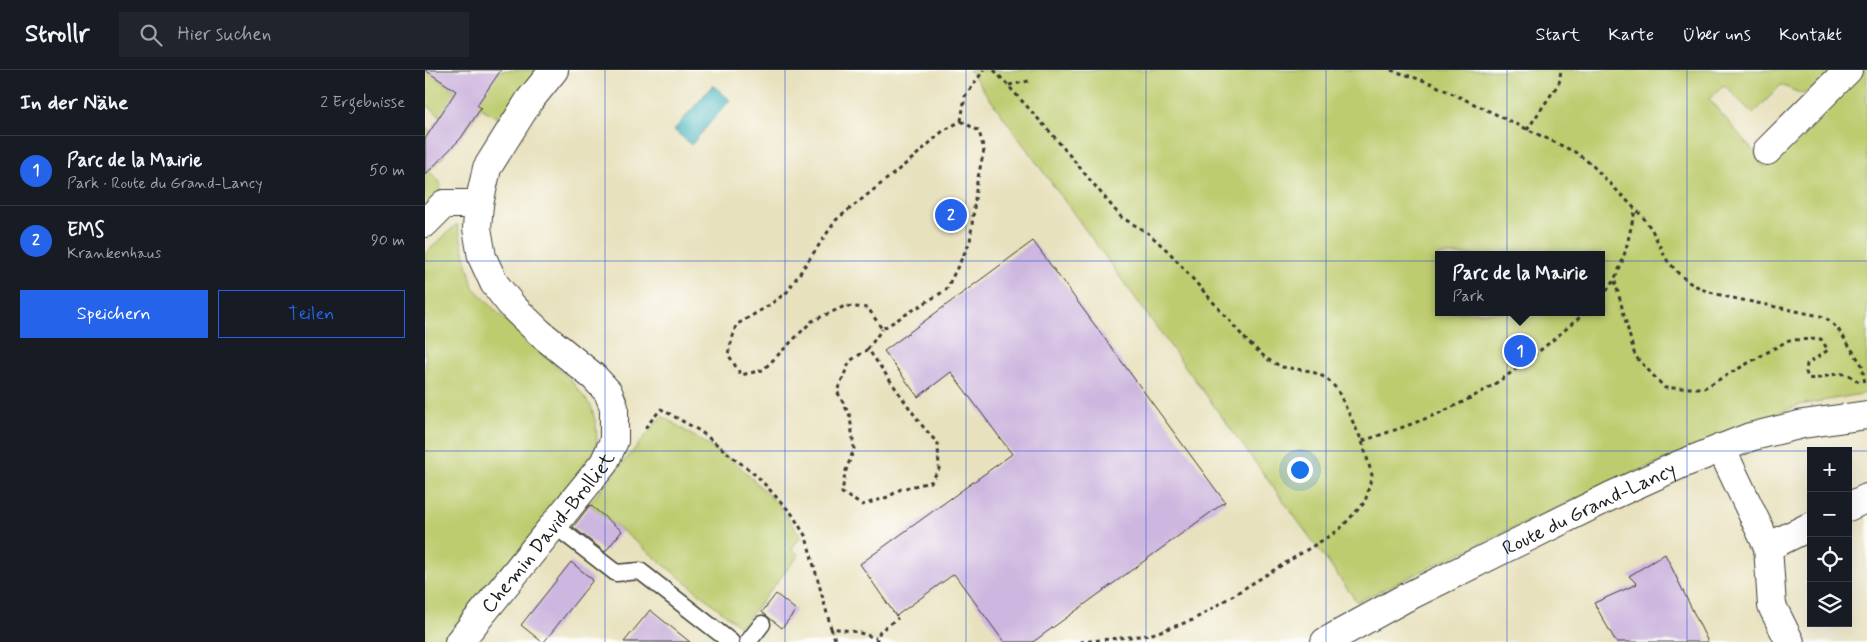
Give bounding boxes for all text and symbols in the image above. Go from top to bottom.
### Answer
search box [119,12,469,57]
text: Strollr [25,19,89,50]
icon: search [137,21,165,49]
text: Hier suchen [177,22,271,47]
text: Start [1536,23,1580,47]
text: Karte [1608,23,1654,47]
text: Über uns [1682,23,1751,47]
text: Kontakt [1779,23,1842,47]
text: In der Nähe [20,89,128,117]
text: 2 Ergebnisse [320,92,405,113]
text: Parc de la Mairie [67,148,202,173]
text: 1 [32,160,40,181]
text: 50 m [369,160,405,181]
text: Park · Route du Grand-Lancy [67,173,263,194]
pin: 2 [935,196,967,234]
text: EMS [67,218,104,243]
text: 2 [32,230,40,251]
text: 90 m [371,230,405,251]
text: Krankenhaus [67,243,161,264]
popup [1435,251,1605,316]
text: Parc de la Mairie [1452,261,1588,286]
text: Park [1452,286,1484,307]
button: Speichern [20,290,208,338]
button: Teilen [218,290,405,338]
pin: 1 [1504,332,1536,370]
map controls [1807,447,1852,627]
button: + [1807,447,1852,492]
street label: Chemin David-Brolliet [476,449,622,619]
street label: Route du Grand-Lancy [1498,456,1681,563]
your location [1287,457,1313,483]
button: − [1807,492,1852,537]
button: locate [1807,537,1852,582]
button: layers [1807,582,1852,627]

